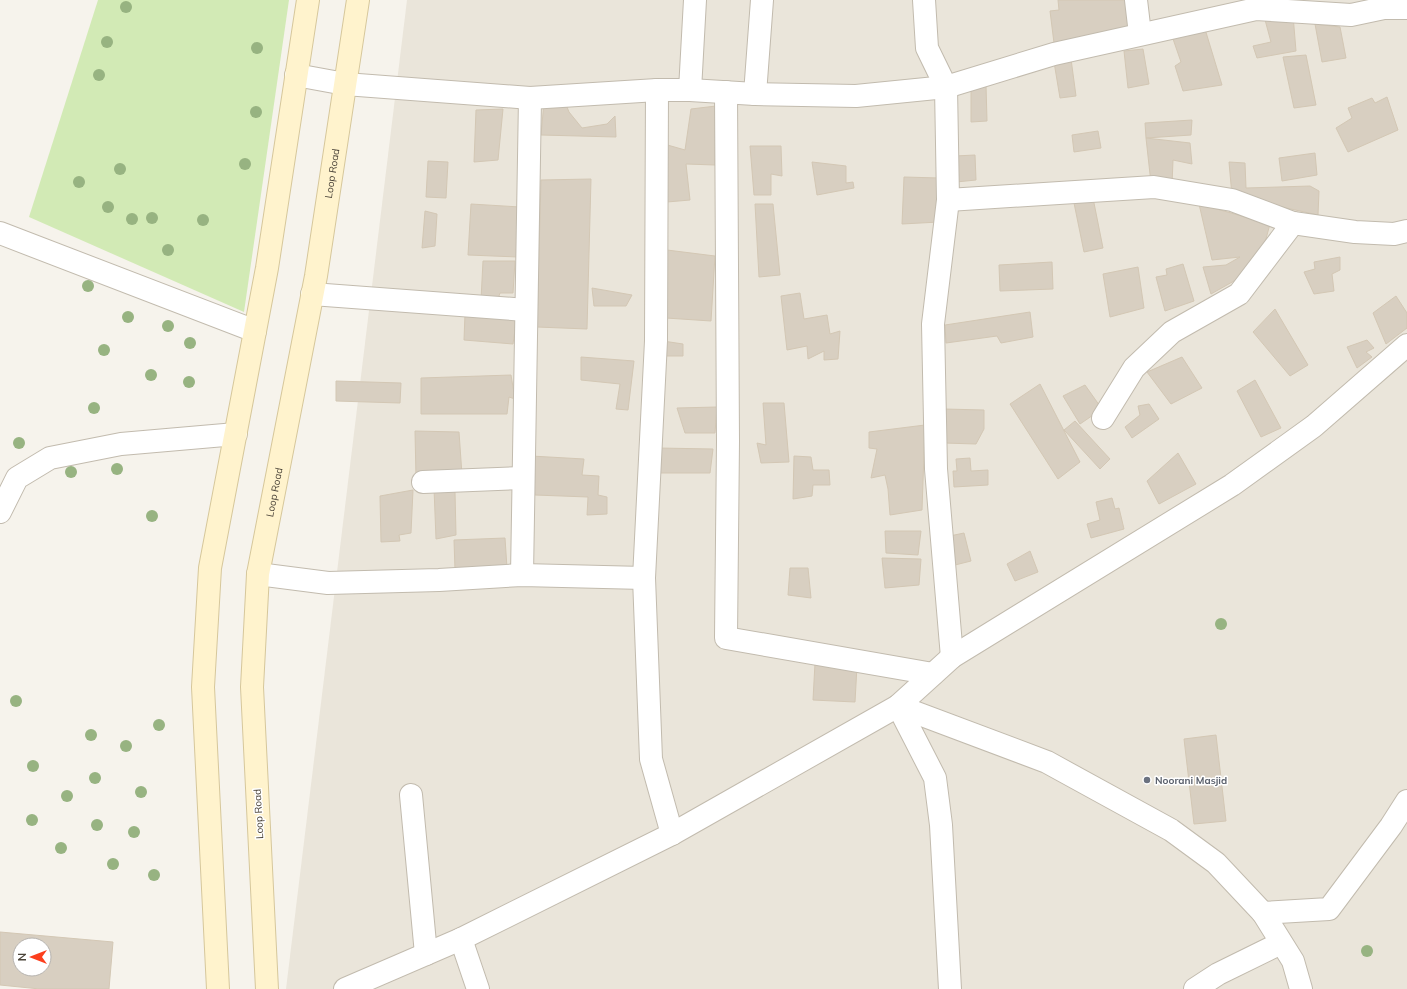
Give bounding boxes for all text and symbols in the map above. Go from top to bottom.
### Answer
street label: Loop Road [322,148,342,199]
street label: Loop Road [263,466,286,518]
place label: Noorani Masjid [1155,774,1227,787]
marker: Noorani Masjid [1142,775,1152,785]
street label: Loop Road [251,789,266,839]
north arrow [12,937,52,977]
text: N [15,953,29,961]

